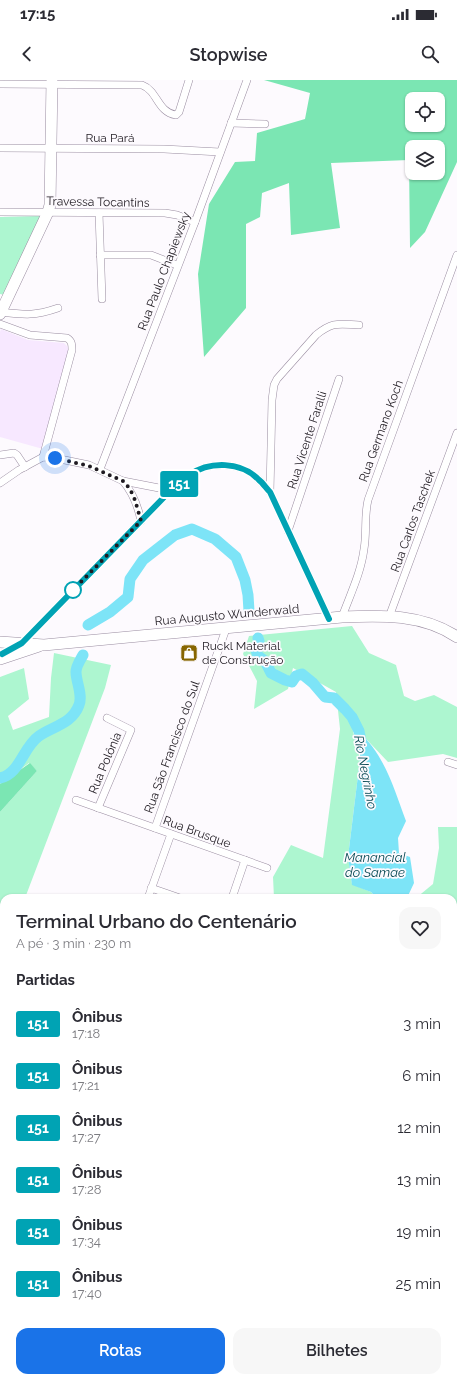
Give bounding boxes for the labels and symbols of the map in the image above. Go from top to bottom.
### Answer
street label: Rua Pará [85,131,135,145]
street label: Travessa Tocantins [46,194,150,210]
street label: Rua Paulo Chapiewsky [135,209,193,332]
street label: Rua Germano Koch [356,378,406,484]
street label: Rua Vicente Faralli [285,389,329,491]
your location [45,448,65,468]
street label: Rua Carlos Taschek [388,467,438,574]
line badge: 151 [156,471,202,497]
unlabelled marker [64,581,82,599]
street label: Rua Augusto Wunderwald [154,602,300,628]
place label: Ruckl Material de Construção [202,639,283,667]
shop icon: Ruckl Material de Construção [179,643,199,663]
street label: Rua São Francisco do Sul [141,678,203,815]
street label: Rua Polônia [86,730,124,796]
water label: Rio Negrinho [351,734,380,810]
street label: Rua Brusque [161,813,233,851]
water label: Manancial do Samae [344,850,406,880]

